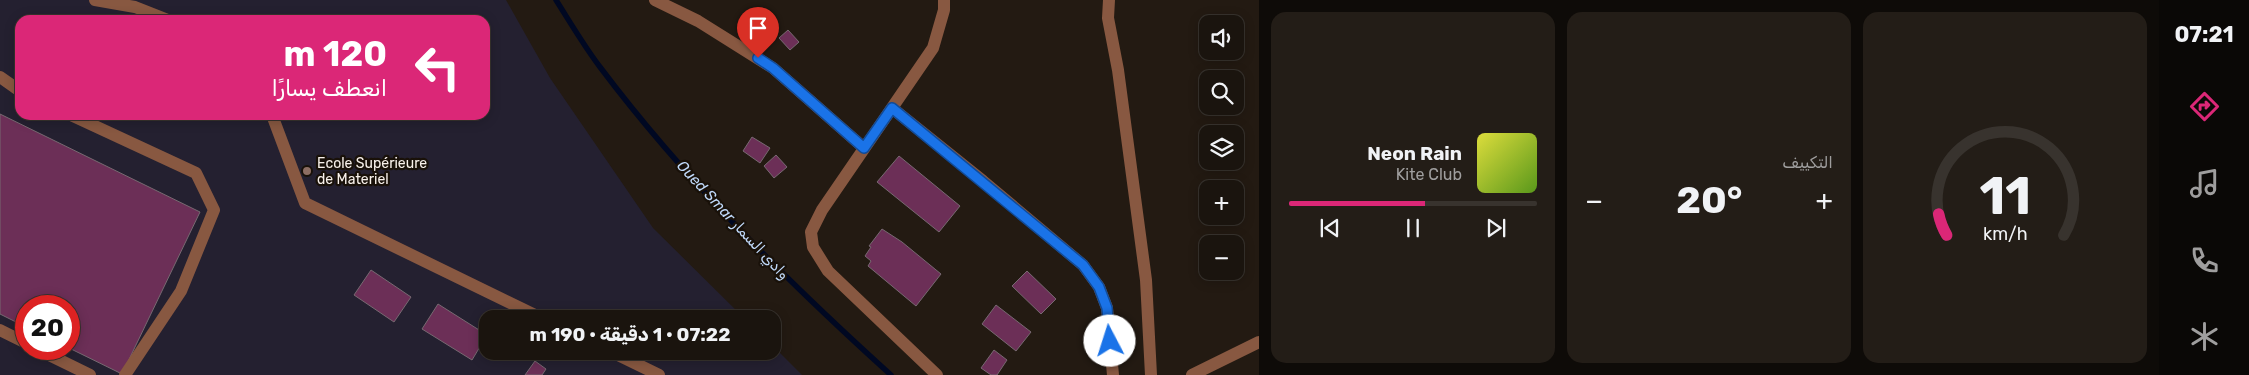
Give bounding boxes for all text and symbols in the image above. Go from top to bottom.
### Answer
pin [737,7,779,58]
icon: arrive [744,14,772,42]
map controls [1199,15,1244,280]
button: sound [1199,15,1244,60]
text: 07:21 [2174,21,2234,48]
text: 120 m [284,33,387,75]
icon: left [405,35,470,100]
button: search [1199,70,1244,115]
text: انعطف يسارًا [271,75,387,102]
icon: directions [2187,89,2222,124]
button: layers [1199,125,1244,170]
text: Neon Rain [1367,142,1462,165]
text: التكييف [1782,153,1833,172]
place label: Ecole Supérieure de Materiel [317,155,427,188]
water label: Oued Smar وادي السمار [672,157,793,284]
marker: Ecole Supérieure de Materiel [301,165,313,177]
text: Kite Club [1396,165,1462,184]
text: 11 [1979,165,2031,227]
icon: music [2187,166,2222,201]
text: 20° [1676,177,1742,223]
button: + [1199,180,1244,225]
text: − [1585,184,1603,217]
text: + [1816,184,1833,217]
icon: previous [1316,214,1344,242]
icon: pause [1399,214,1427,242]
icon: next [1482,214,1510,242]
text: km/h [1983,223,2027,244]
button: − [1199,235,1244,280]
icon: phone [2187,243,2222,278]
speed limit sign: 20 [15,295,80,360]
position arrow [1083,314,1135,366]
icon: climate [2187,319,2222,354]
text: 07:22 · 1 دقيقة · 190 m [529,323,731,346]

